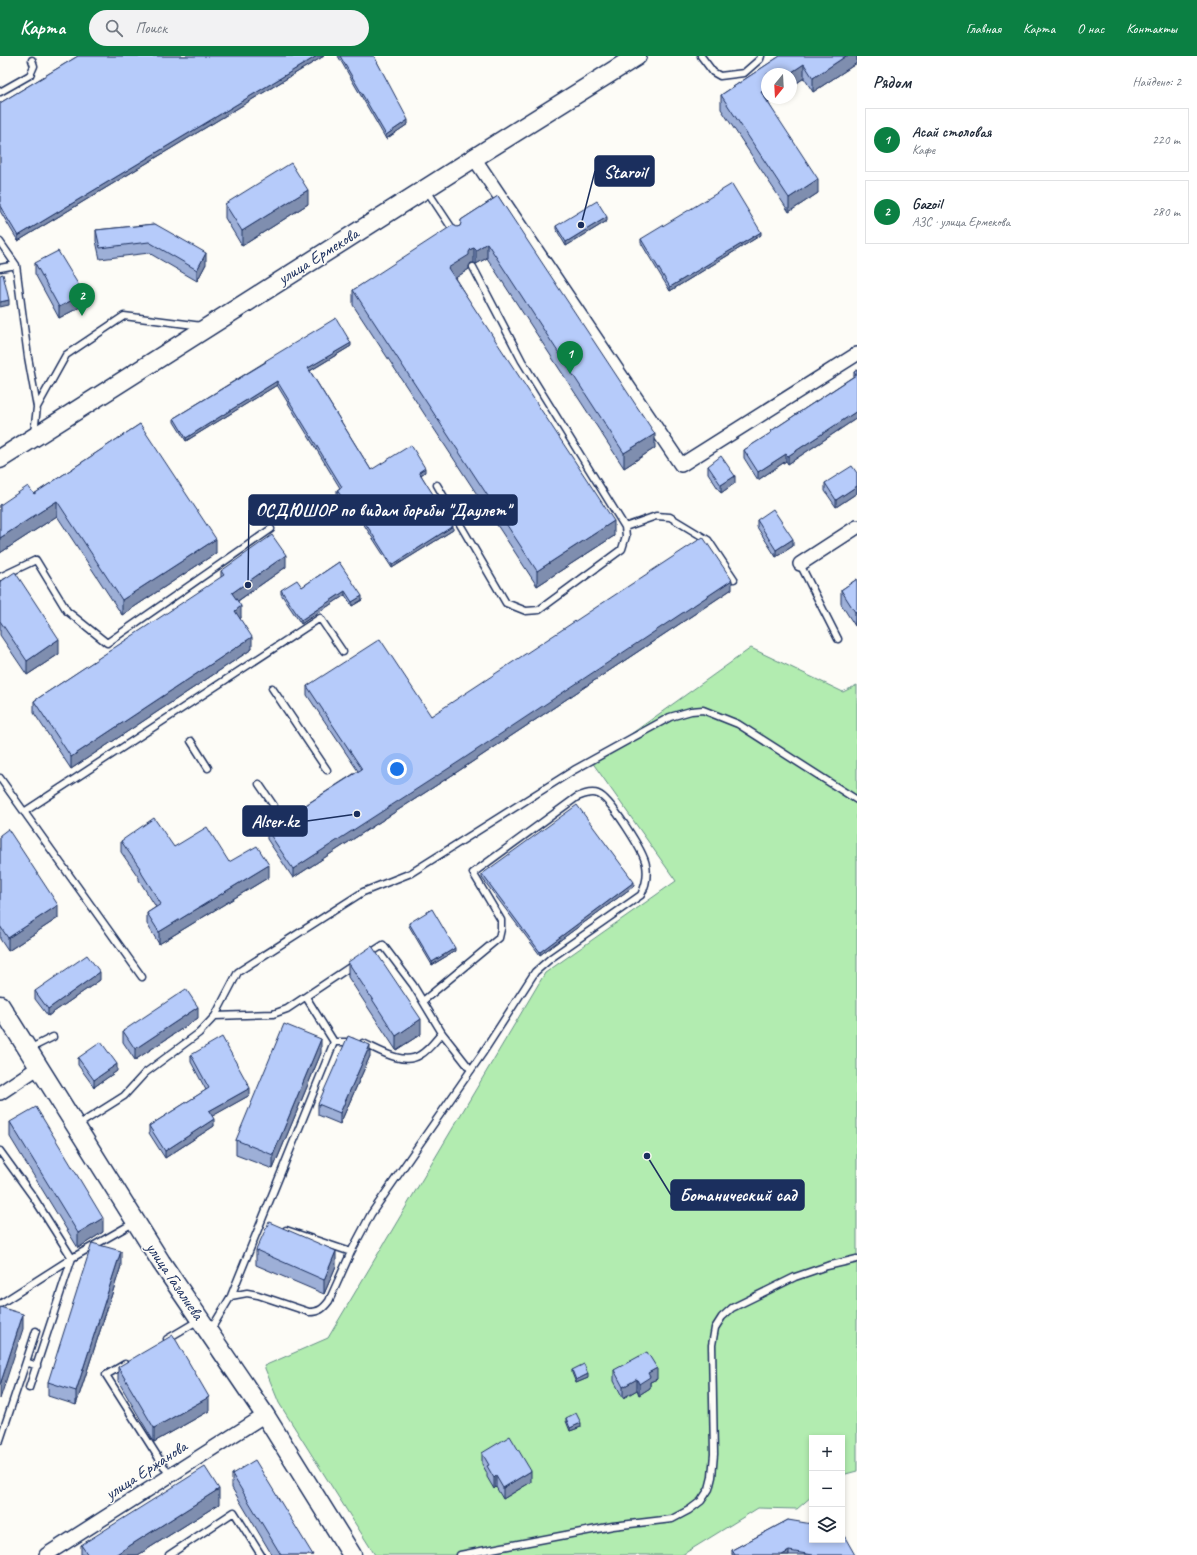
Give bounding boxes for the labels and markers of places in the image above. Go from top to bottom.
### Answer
callout: Staroil [595,156,654,186]
pin: 2 [69,283,95,316]
pin: 1 [557,341,583,374]
callout: ОСДЮШОР по видам борьбы "Даулет" [249,495,517,525]
callout: Alser.kz [243,806,307,836]
callout: Ботанический сад [671,1180,804,1210]

